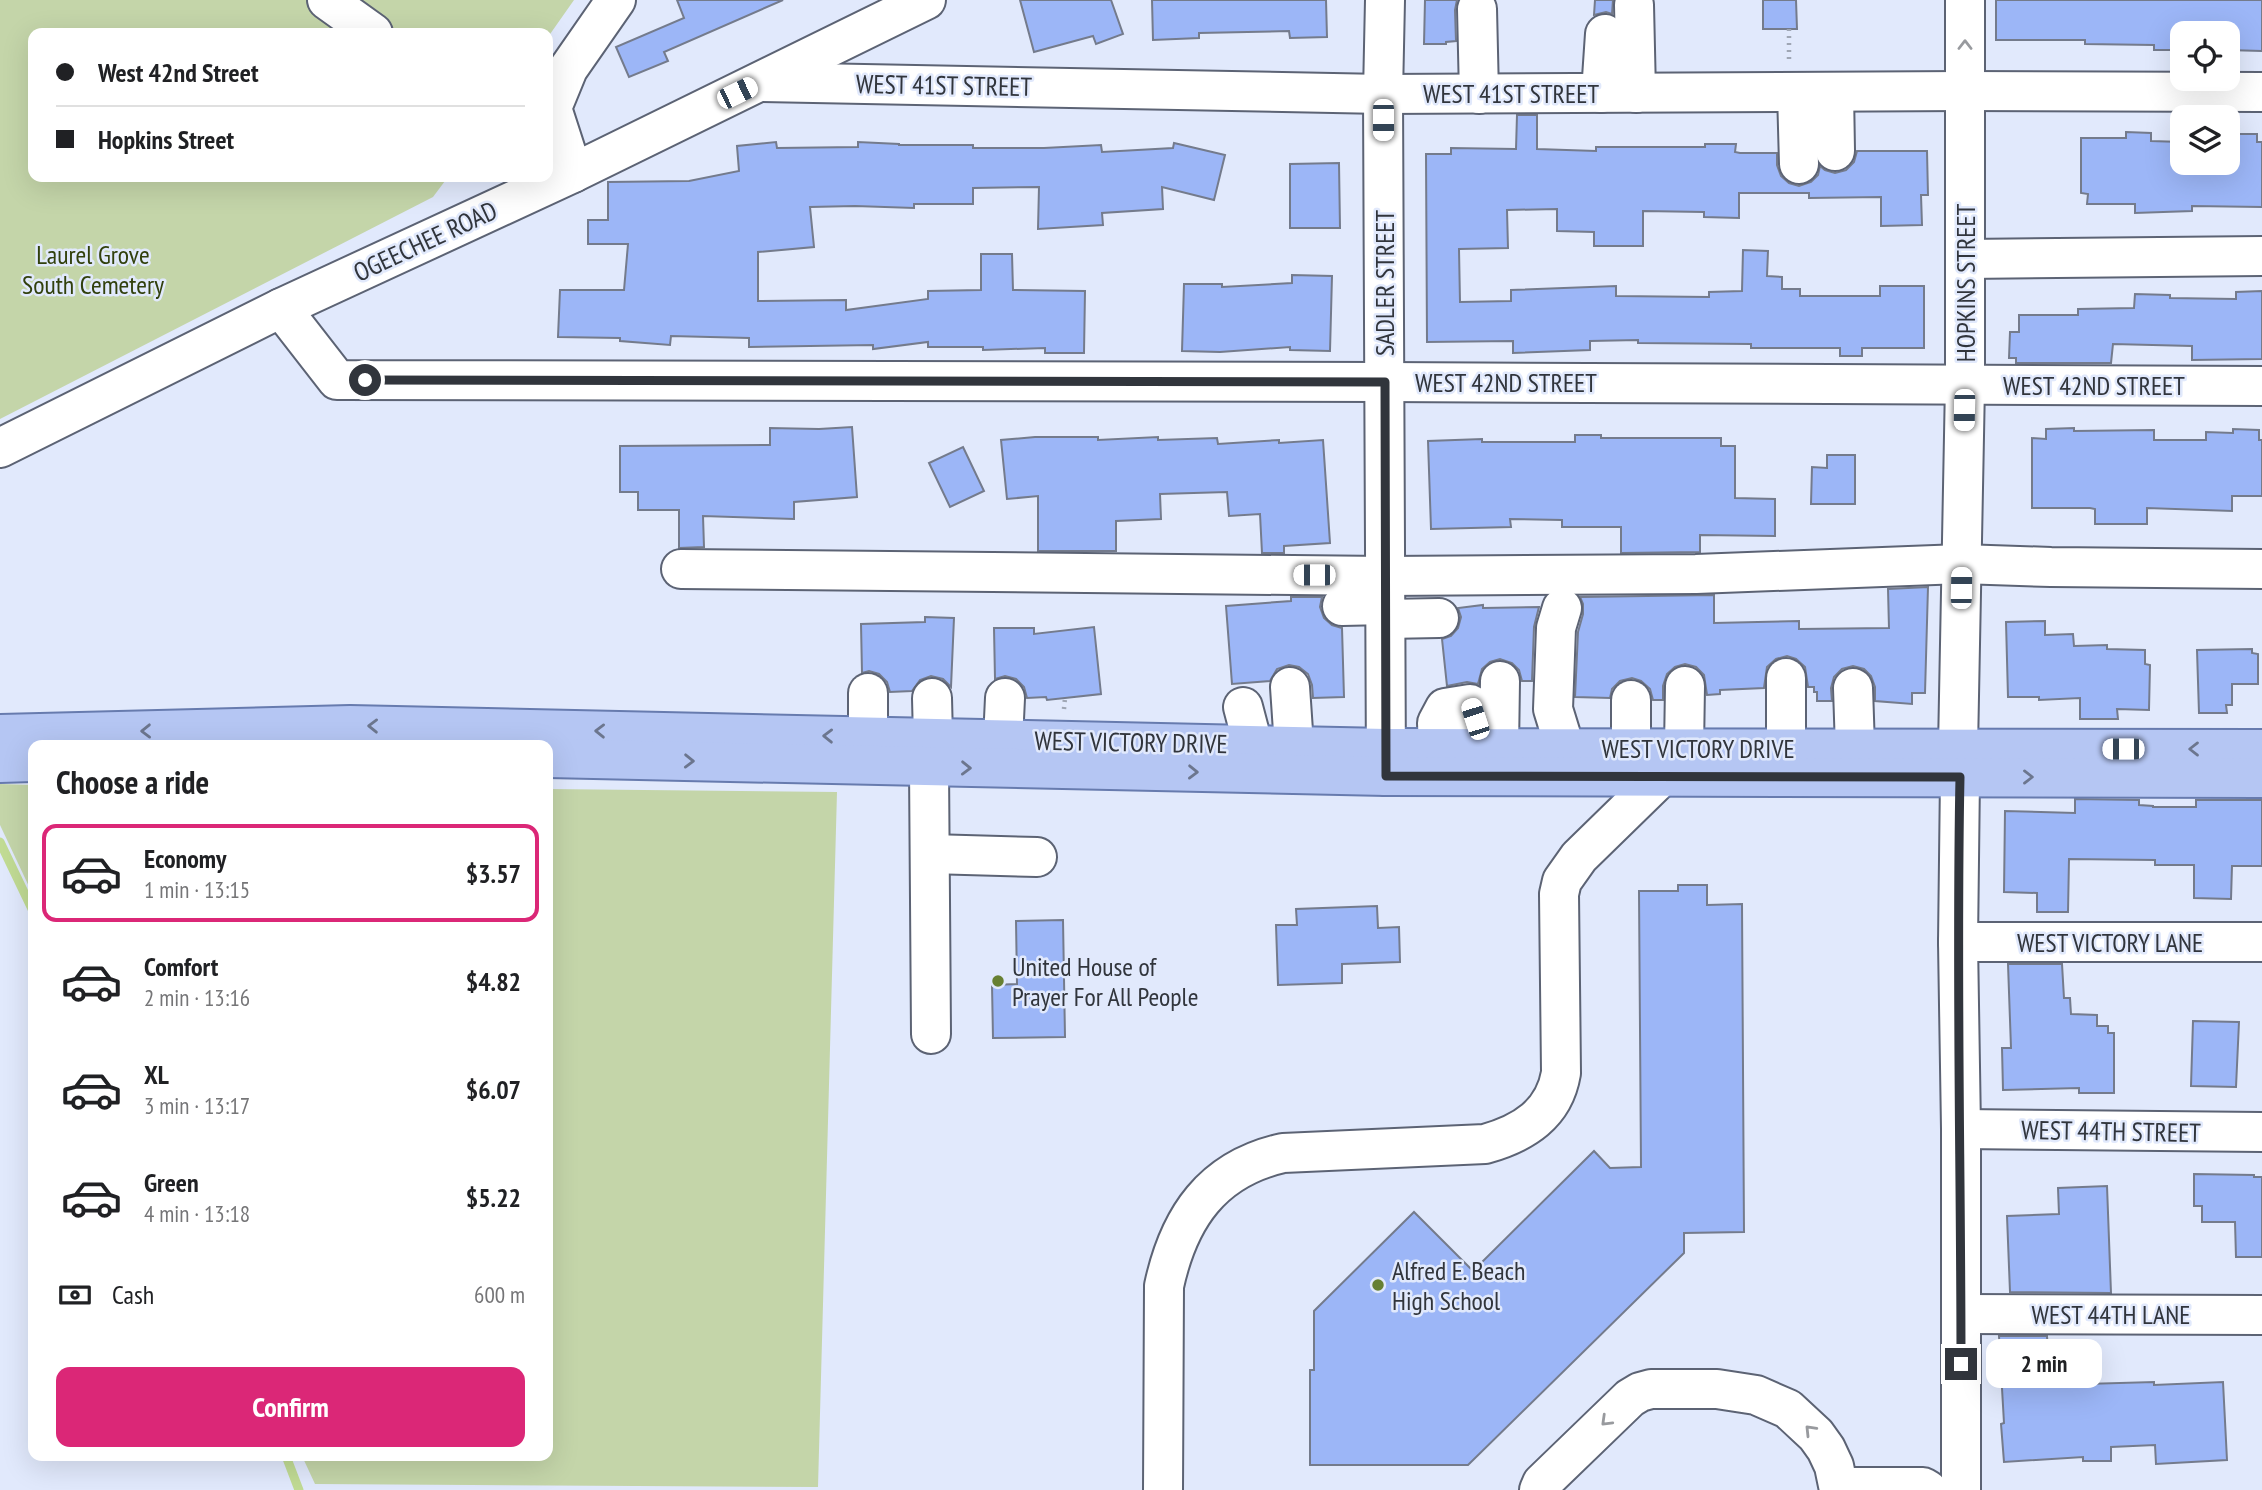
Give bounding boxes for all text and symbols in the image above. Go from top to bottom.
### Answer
map controls [2170,21,2240,175]
button: locate [2170,21,2240,91]
one-way arrow [1957,40,1973,50]
text: West 42nd Street [98,56,258,89]
street label: WEST 41ST STREET [856,67,1033,103]
car [714,74,761,112]
street label: WEST 41ST STREET [1423,77,1599,110]
car [1373,99,1394,141]
button: layers [2170,105,2240,175]
text: Hopkins Street [98,123,234,156]
street label: OGEECHEE ROAD [348,193,502,289]
street label: HOPKINS STREET [1949,203,1982,362]
street label: SADLER STREET [1368,210,1401,356]
park label: Laurel Grove South Cemetery [22,238,164,301]
route start [349,364,381,396]
street label: WEST 42ND STREET [1415,366,1597,399]
street label: WEST 42ND STREET [2003,369,2185,402]
car [1954,389,1975,431]
car [1294,565,1336,586]
car [1951,567,1972,609]
car [1459,696,1492,742]
one-way arrow [367,718,378,734]
one-way arrow [140,723,151,738]
one-way arrow [595,723,605,739]
street label: WEST VICTORY DRIVE [1034,724,1228,760]
one-way arrow [822,728,833,744]
street label: WEST VICTORY DRIVE [1601,732,1795,765]
car [2103,739,2145,760]
one-way arrow [2188,741,2199,757]
one-way arrow [684,754,695,769]
one-way arrow [961,760,972,775]
text: Choose a ride [56,761,209,803]
one-way arrow [1188,765,1199,780]
one-way arrow [2024,769,2034,785]
icon: car [60,842,123,905]
text: Economy [144,842,226,875]
text: $3.57 [466,857,521,890]
text: 1 min · 13:15 [144,875,250,904]
street label: WEST VICTORY LANE [2017,926,2203,959]
icon: car [60,950,123,1013]
text: Comfort [144,950,218,983]
place label: United House of Prayer For All People [1012,950,1198,1013]
text: $4.82 [466,965,521,998]
marker: United House of Prayer For All People [990,973,1006,989]
text: 2 min · 13:16 [144,983,250,1012]
icon: car [60,1058,123,1121]
text: XL [144,1058,169,1091]
text: $6.07 [466,1073,521,1106]
text: 3 min · 13:17 [144,1091,250,1120]
street label: WEST 44TH STREET [2021,1113,2201,1149]
icon: car [60,1166,123,1229]
text: Green [144,1166,199,1199]
text: $5.22 [466,1181,521,1214]
text: 4 min · 13:18 [144,1199,250,1228]
place label: Alfred E. Beach High School [1392,1254,1525,1317]
icon: cash [56,1276,94,1314]
marker: Alfred E. Beach High School [1370,1277,1386,1293]
text: Cash [112,1278,154,1311]
text: 600 m [474,1280,525,1309]
street label: WEST 44TH LANE [2032,1298,2190,1331]
callout: 2 min [1986,1340,2101,1388]
route end [1945,1348,1977,1380]
text: 2 min [2021,1349,2067,1378]
button: Confirm [56,1367,525,1447]
one-way arrow [1601,1413,1614,1426]
one-way arrow [1806,1425,1819,1438]

